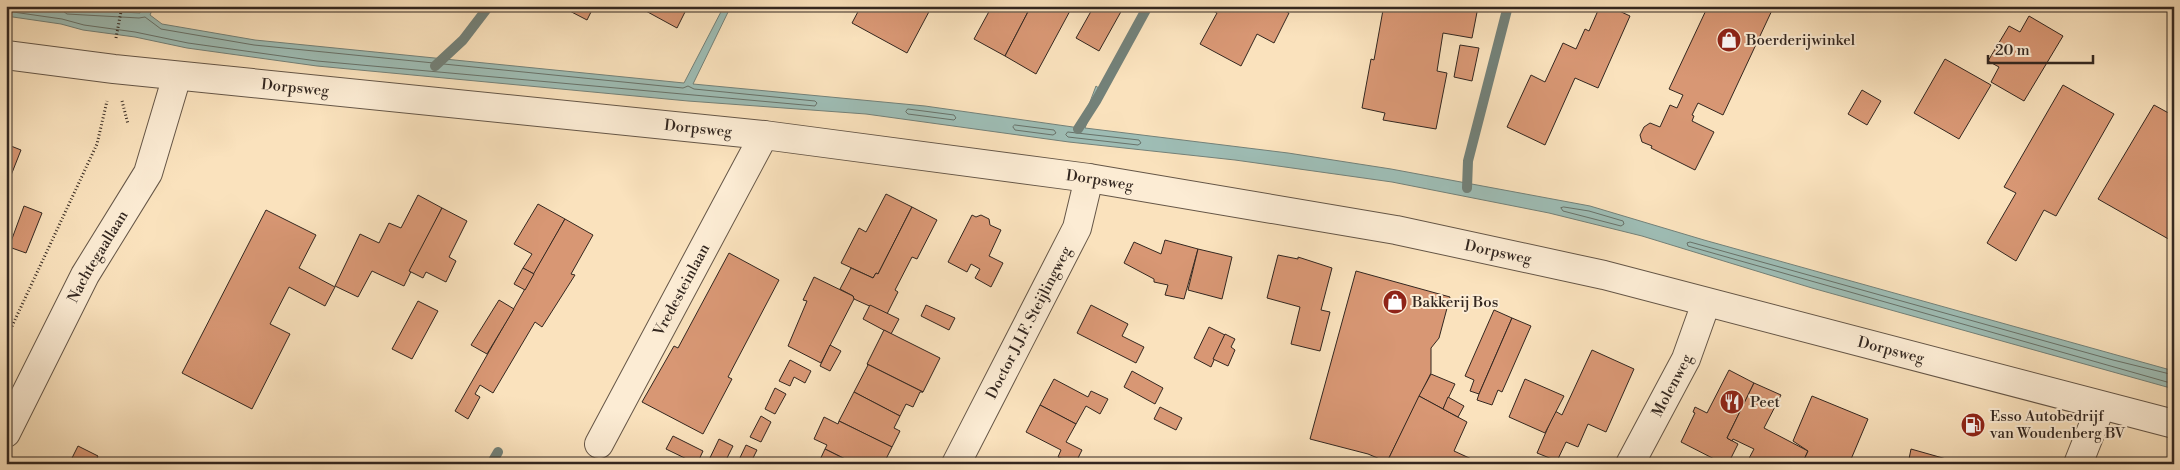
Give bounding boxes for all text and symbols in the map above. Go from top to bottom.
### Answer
shop icon: Boerderijwinkel [1716,27,1742,53]
place label: Boerderijwinkel [1745,31,1856,50]
scale bar [1988,32,2092,64]
text: 20 m [1995,41,2030,60]
street label: Dorpsweg [260,75,330,101]
street label: Dorpsweg [663,116,733,142]
street label: Dorpsweg [1065,166,1135,195]
street label: Nachtegaallaan [64,207,133,306]
street label: Dorpsweg [1463,236,1534,269]
street label: Vredesteinlaan [649,240,714,340]
street label: Doctor J.J.F. Steijlingweg [982,243,1076,402]
shop icon: Bakkerij Bos [1382,289,1408,315]
place label: Bakkerij Bos [1411,293,1498,312]
street label: Dorpsweg [1856,333,1927,368]
street label: Molenweg [1648,352,1697,420]
restaurant icon: Peet [1719,389,1745,415]
place label: Peet [1750,393,1780,412]
place label: Esso Autobedrijf van Woudenberg BV [1989,407,2126,443]
fuel station icon: Esso Autobedrijf van Woudenberg BV [1960,412,1986,438]

